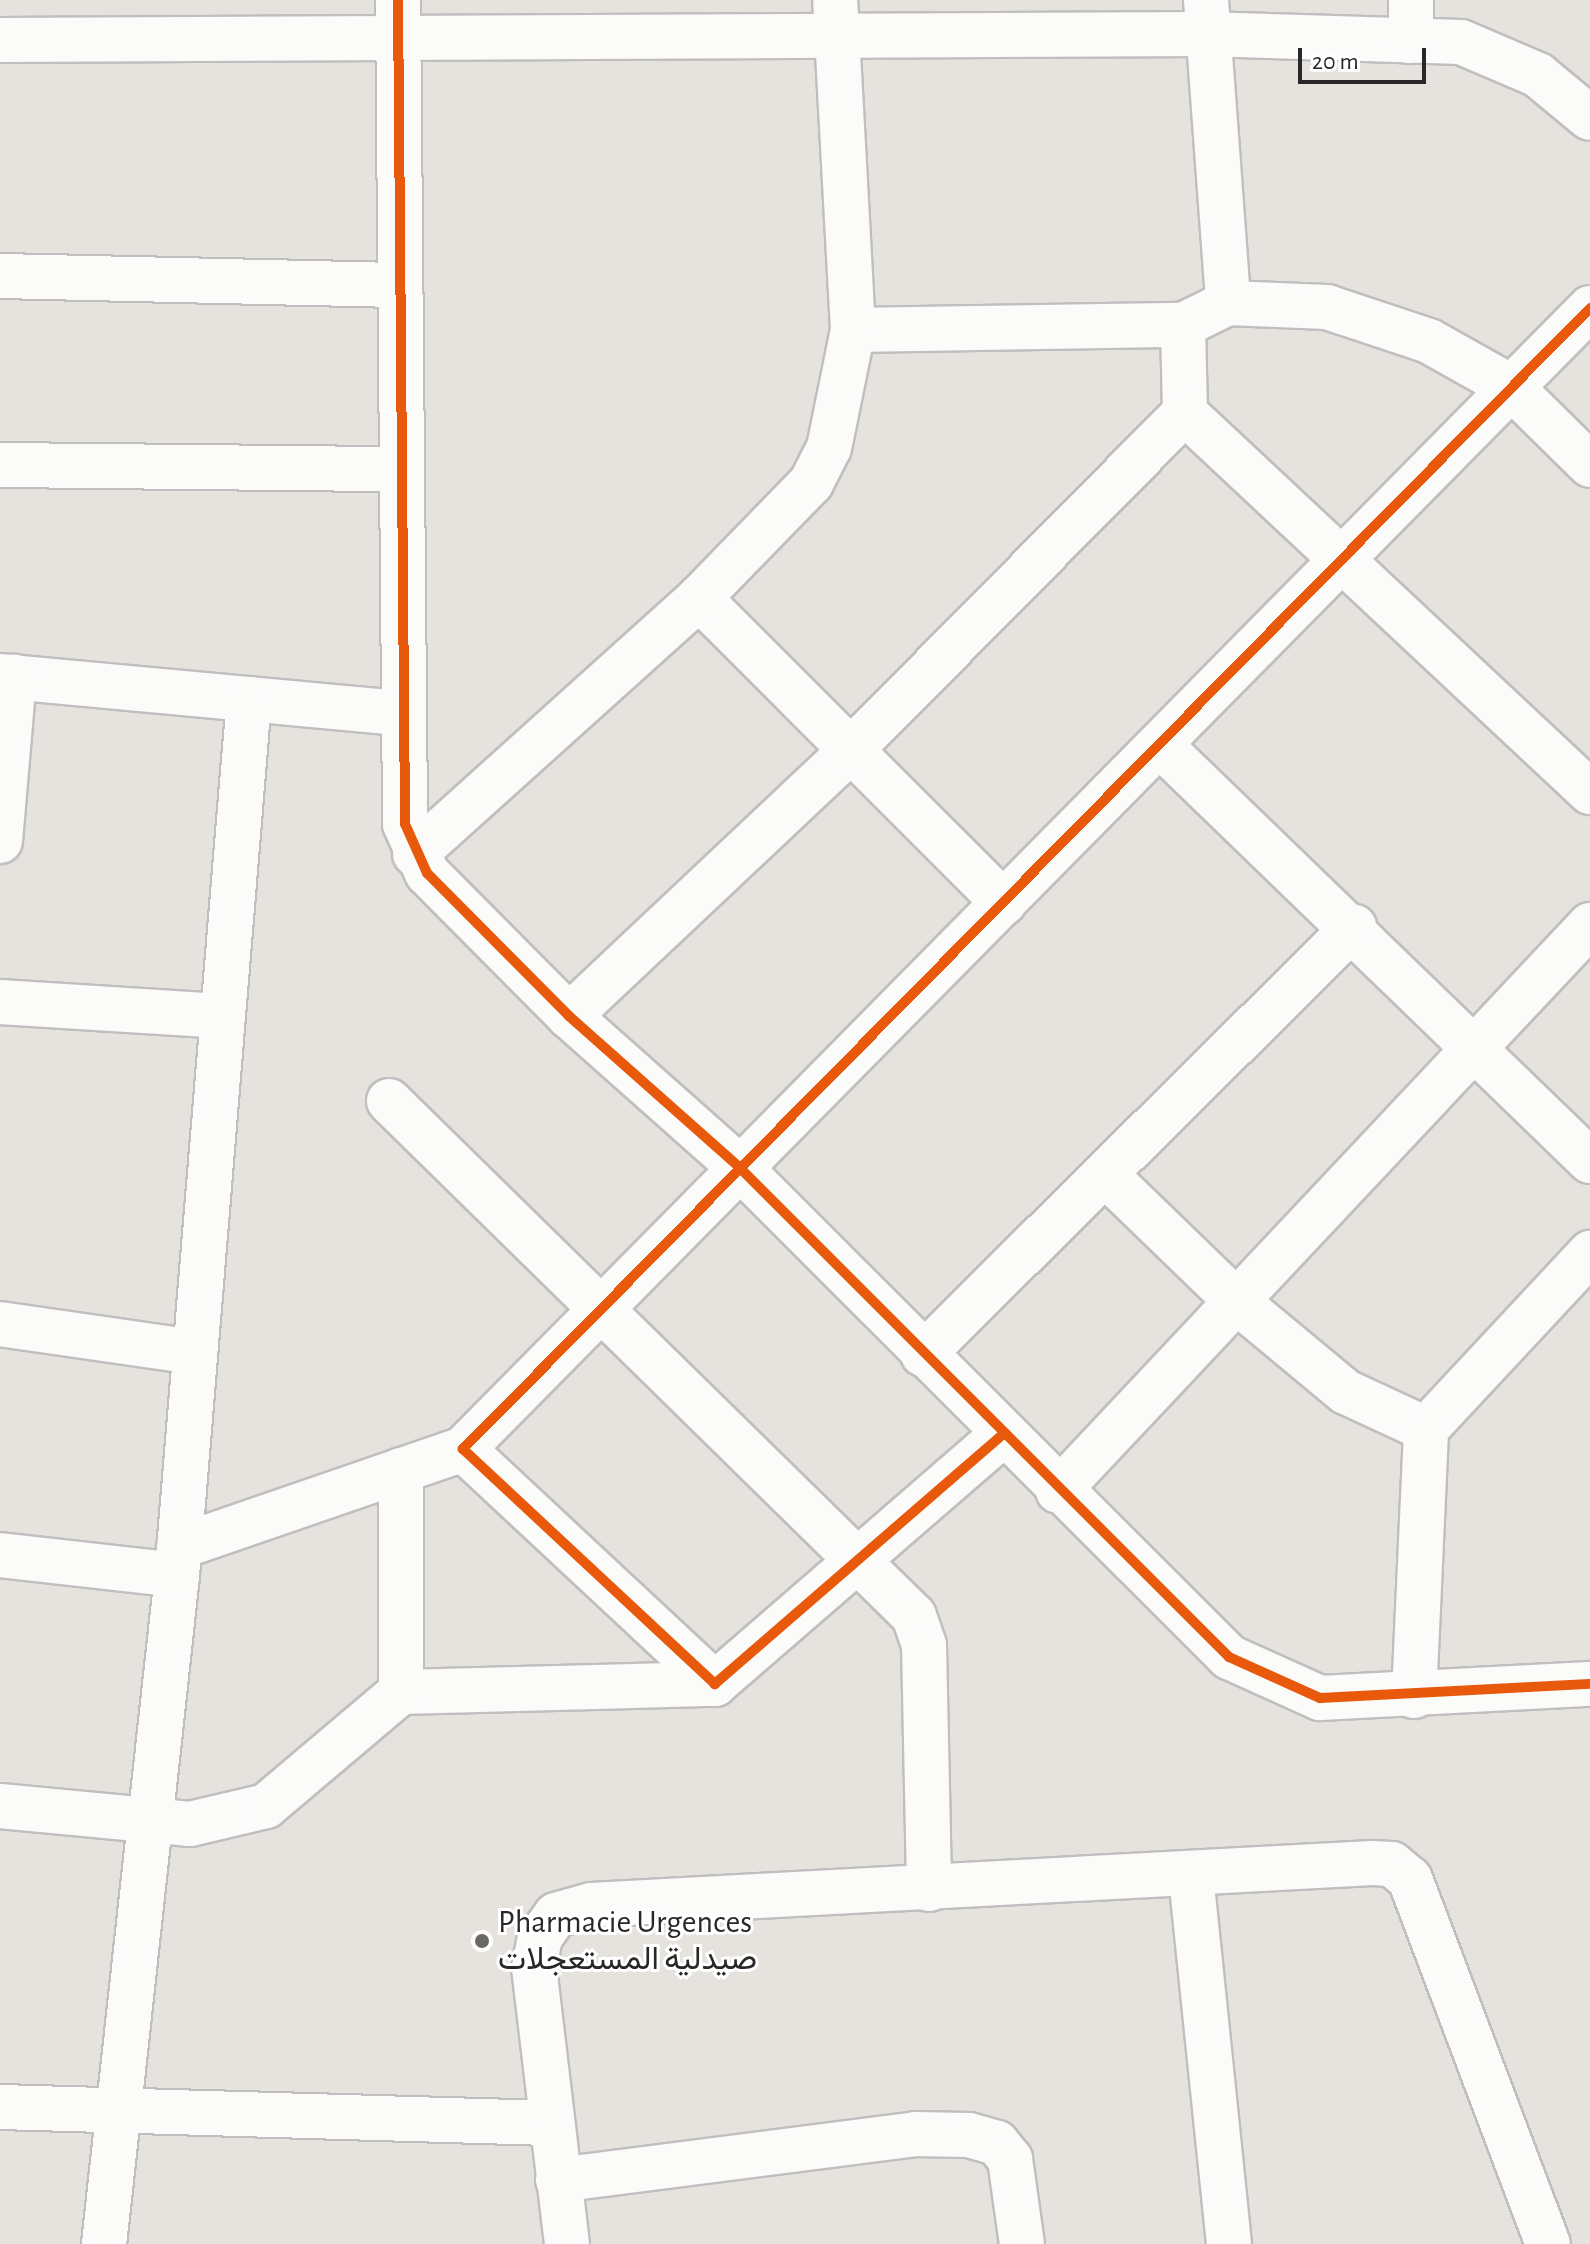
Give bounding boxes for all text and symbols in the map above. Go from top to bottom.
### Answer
scale bar [1302,32,1430,82]
text: 20 m [1312,50,1359,74]
place label: Pharmacie Urgences صيدلية المستعجلات [498,1904,757,1979]
marker: Pharmacie Urgences صيدلية المستعجلات [473,1932,491,1950]

